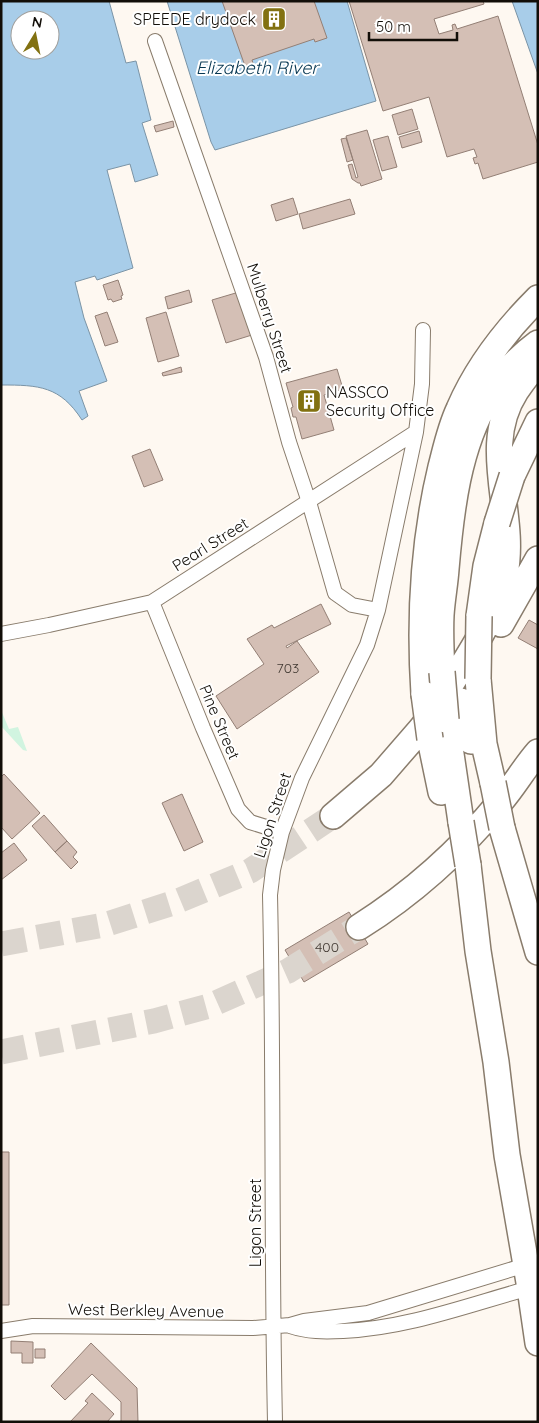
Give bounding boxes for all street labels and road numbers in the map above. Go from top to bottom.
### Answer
street label: Mulberry Street [243,261,297,375]
street label: Pearl Street [168,513,252,575]
street label: Pine Street [195,682,245,762]
street label: Ligon Street [249,770,295,860]
street label: Ligon Street [245,1179,265,1267]
street label: West Berkley Avenue [68,1299,224,1321]

